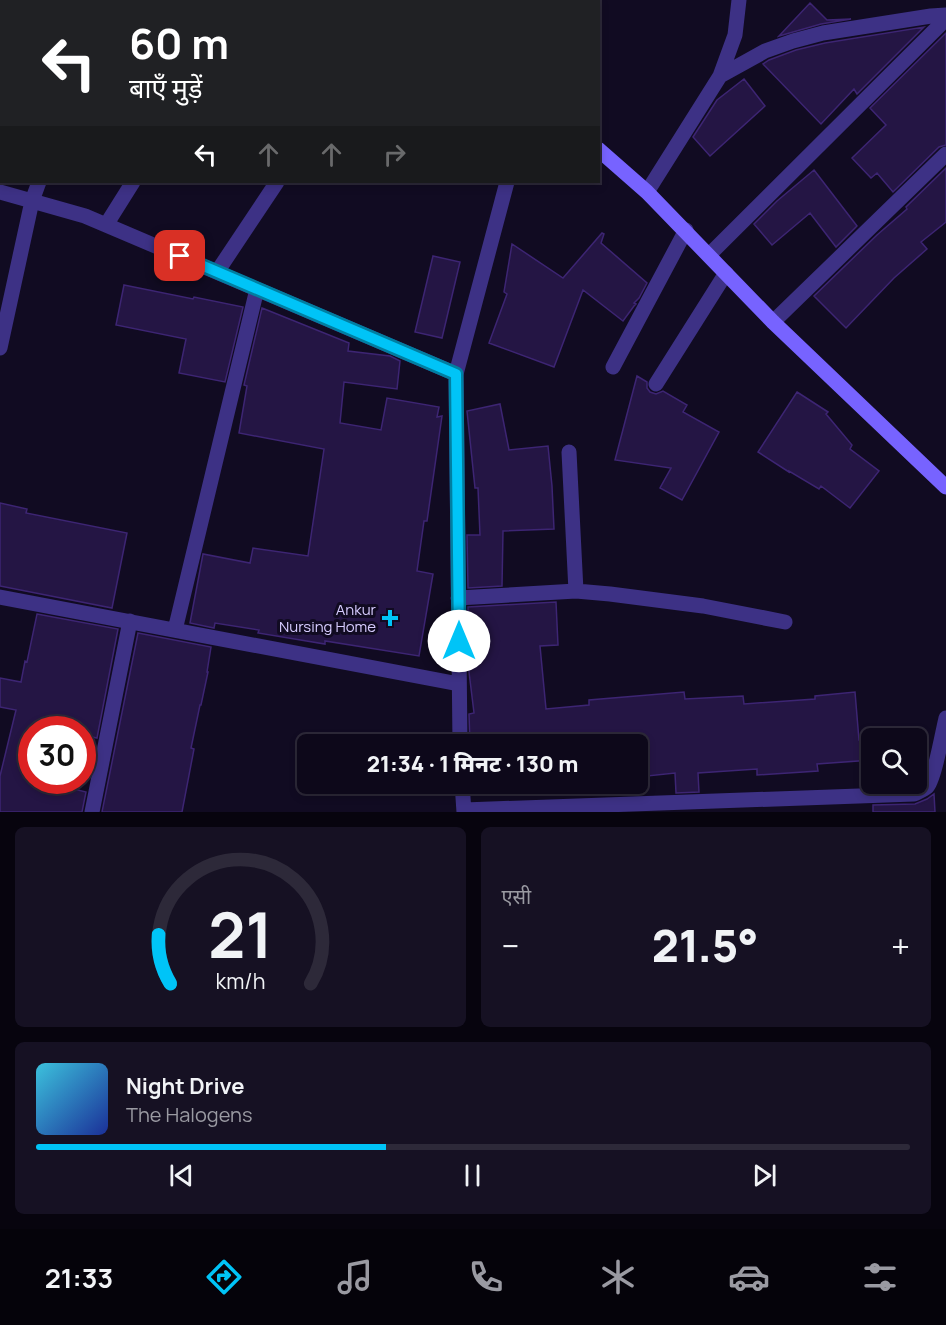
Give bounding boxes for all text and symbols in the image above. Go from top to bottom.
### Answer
text: 60 m [129,14,229,72]
icon: left [30,24,108,102]
text: बाएँ मुड़ें [129,69,202,106]
icon: left [189,138,222,171]
icon: ahead [252,138,285,171]
icon: ahead [315,138,348,171]
icon: right [378,138,411,171]
pin [154,230,205,281]
icon: arrive [163,239,196,272]
place label: Ankur Nursing Home [279,599,377,637]
marker: Ankur Nursing Home [381,609,399,627]
position arrow [427,609,491,673]
speed limit sign: 30 [18,716,96,794]
map controls [861,728,927,794]
button: search [861,728,927,794]
text: 21:34 · 1 मिनट · 130 m [367,749,578,779]
text: एसी [502,883,531,910]
text: 21 [208,891,272,977]
text: 21.5° [652,914,759,976]
text: − [502,923,519,968]
text: + [891,923,910,968]
text: km/h [215,966,265,995]
text: Night Drive [126,1071,245,1101]
text: The Halogens [126,1101,252,1128]
icon: previous [165,1159,198,1192]
icon: pause [456,1159,489,1192]
icon: next [748,1159,781,1192]
icon: directions [203,1256,245,1298]
icon: music [334,1256,376,1298]
icon: phone [465,1256,507,1298]
icon: climate [597,1256,639,1298]
icon: car [728,1256,770,1298]
icon: filters [859,1256,901,1298]
text: 21:33 [45,1259,113,1296]

